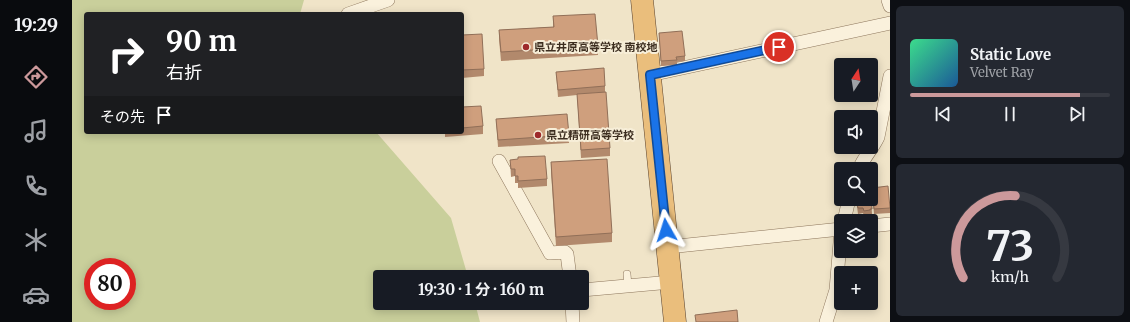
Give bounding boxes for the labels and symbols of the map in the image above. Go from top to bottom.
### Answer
pin [762,30,796,64]
place label: 県立井原高等学校 南校地 [534,40,658,54]
marker: 県立井原高等学校 南校地 [521,42,531,52]
north arrow [834,58,878,102]
place label: 県立精研高等学校 [546,128,634,142]
marker: 県立精研高等学校 [533,130,543,140]
position arrow [645,209,687,251]
speed limit sign: 80 [84,258,136,310]

